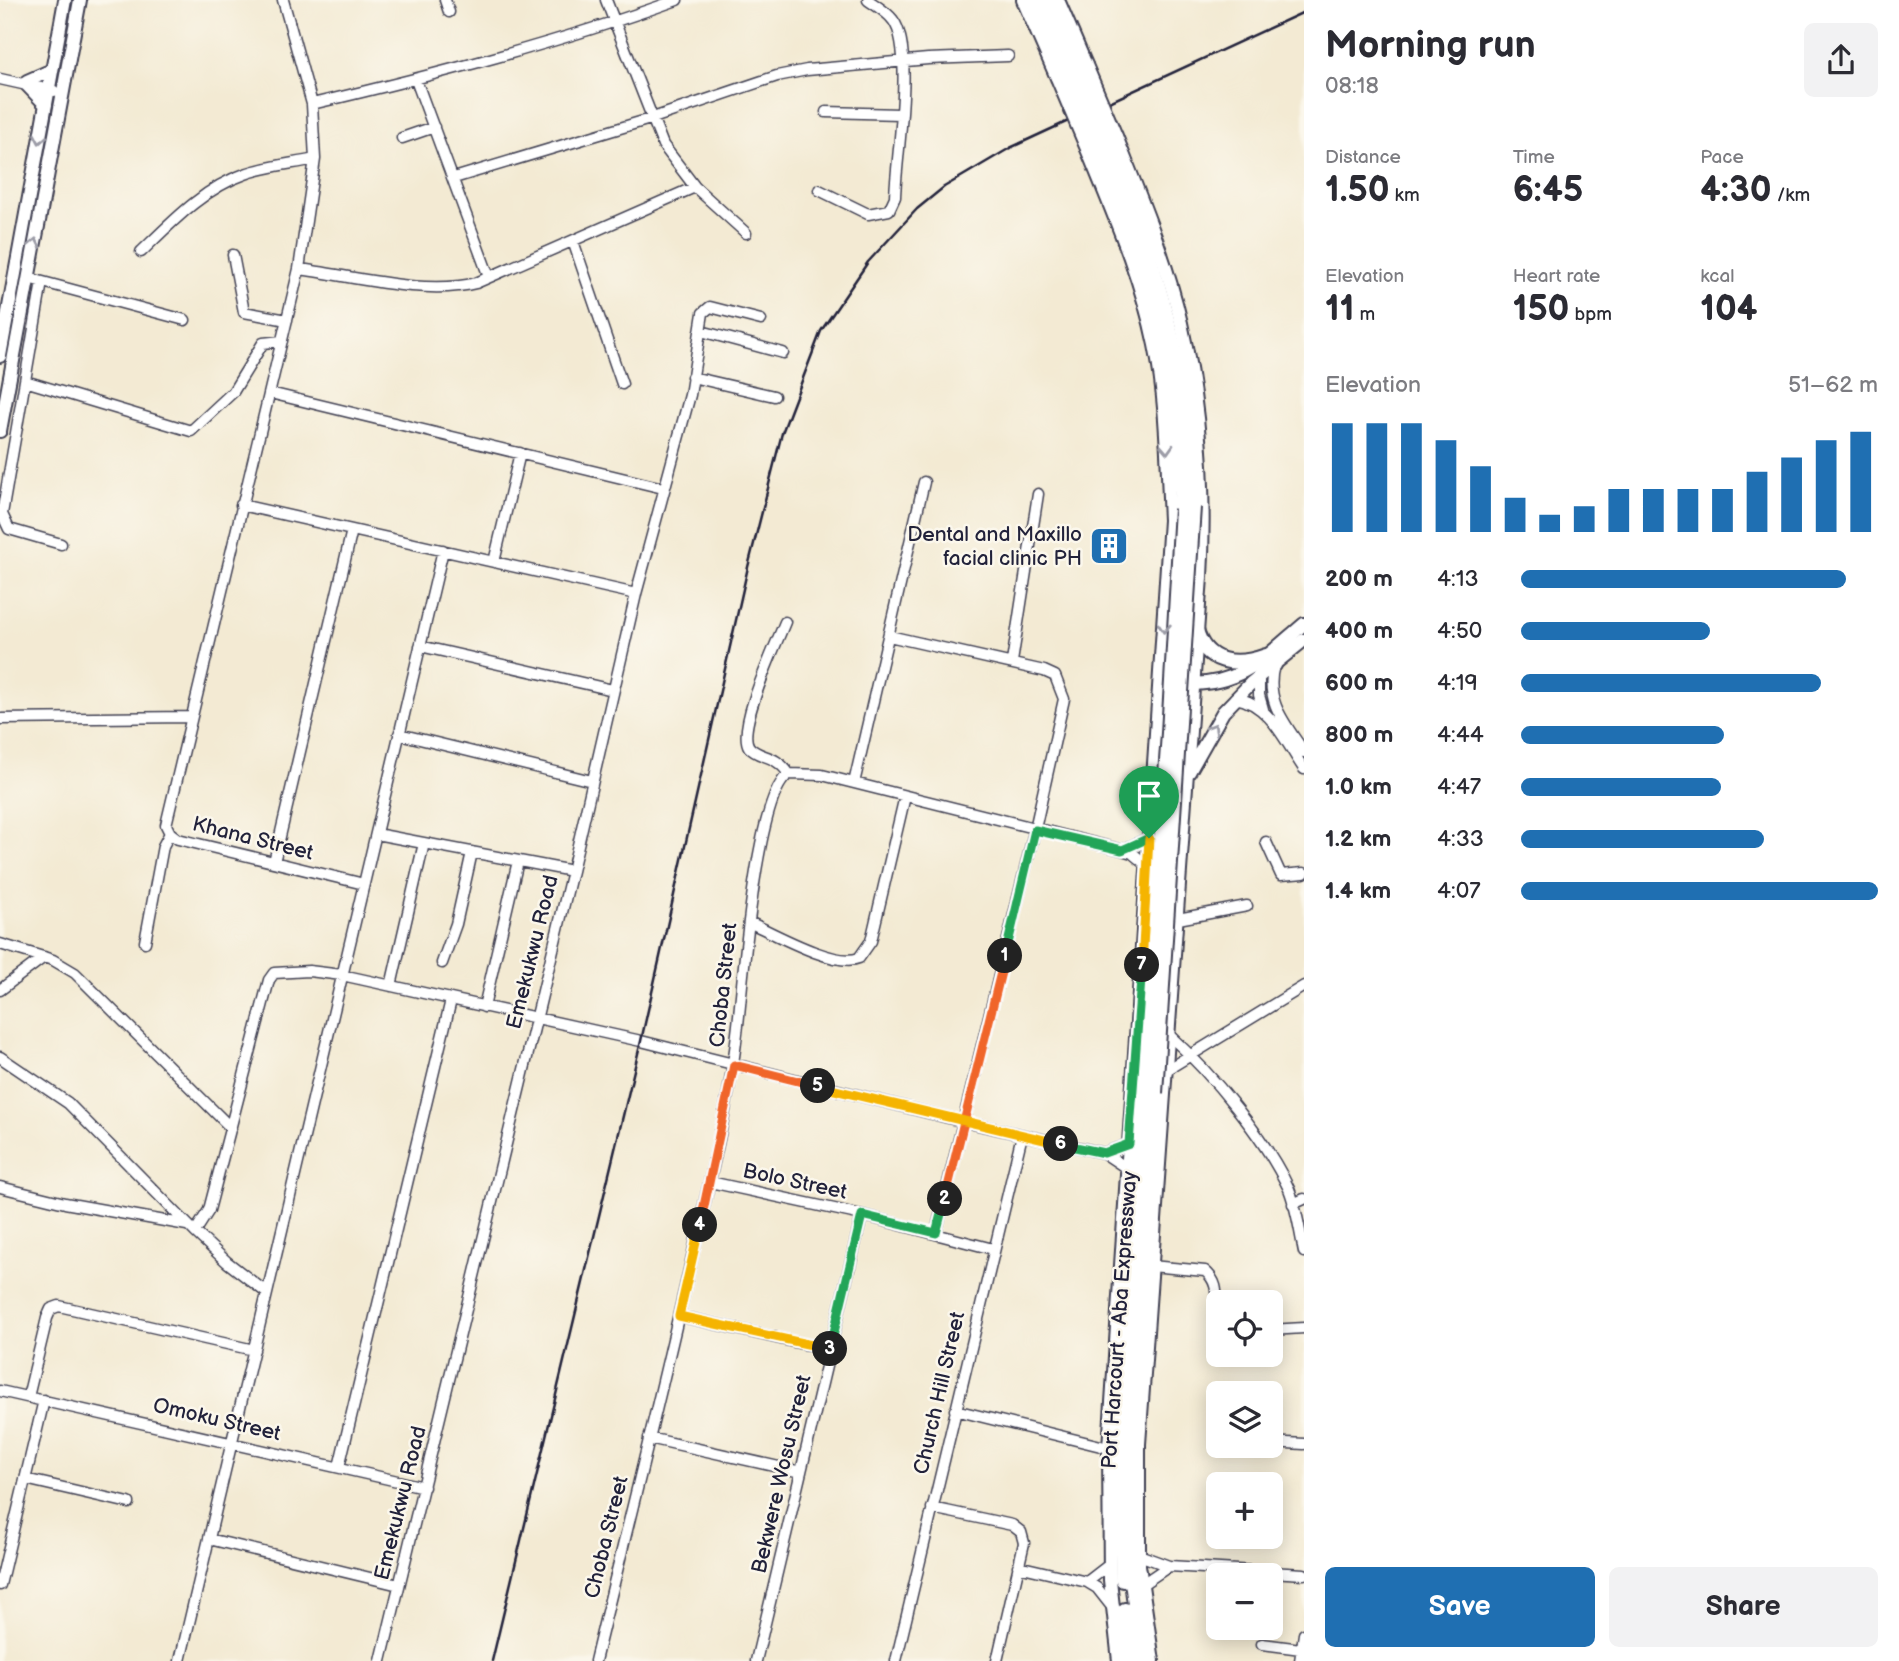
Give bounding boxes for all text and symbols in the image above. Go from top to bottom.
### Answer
text: Morning run [1325,23,1536,68]
button: share [1804,23,1878,97]
text: 08:18 [1325,72,1379,100]
one-way arrow [33,133,48,145]
text: Distance [1325,146,1401,169]
text: Time [1513,146,1555,169]
text: Pace [1700,146,1744,169]
text: 1.50 [1325,169,1389,212]
text: 6:45 [1513,169,1583,212]
text: 4:30 [1700,169,1772,212]
text: km [1389,184,1420,207]
text: /km [1772,184,1810,207]
one-way arrow [27,237,42,249]
text: Elevation [1325,265,1404,288]
text: Heart rate [1513,265,1600,288]
text: kcal [1700,265,1734,288]
text: 11 [1325,288,1354,331]
text: 150 [1513,288,1569,331]
text: 104 [1700,288,1757,331]
text: m [1354,303,1375,326]
text: bpm [1569,303,1612,326]
text: Elevation [1325,371,1421,399]
text: 51–62 m [1788,371,1878,399]
one-way arrow [1160,444,1175,455]
place label: Dental and Maxillo facial clinic PH [907,522,1082,571]
building icon: Dental and Maxillo facial clinic PH [1088,525,1130,567]
text: 200 m [1325,565,1393,593]
text: 4:13 [1437,565,1479,593]
text: 400 m [1325,617,1393,645]
text: 4:50 [1437,617,1482,645]
one-way arrow [1156,623,1171,634]
text: 600 m [1325,669,1393,697]
text: 4:19 [1437,669,1478,697]
text: 800 m [1325,721,1393,749]
text: 4:44 [1437,721,1484,749]
one-way arrow [1205,722,1218,735]
pin [1119,766,1179,838]
text: 1.0 km [1325,773,1392,801]
text: 4:47 [1437,773,1481,801]
icon: arrive [1130,777,1168,815]
street label: Khana Street [190,811,316,866]
text: 1.2 km [1325,825,1391,853]
text: 4:33 [1437,825,1484,853]
street label: Emekukwu Road [501,872,564,1032]
text: 1.4 km [1325,877,1391,905]
text: 4:07 [1437,877,1481,905]
street label: Choba Street [705,921,743,1049]
pin: 1 [988,939,1023,974]
text: 1 [1001,944,1009,967]
pin: 7 [1124,948,1160,982]
text: 7 [1136,953,1147,976]
pin: 5 [800,1068,836,1104]
text: 5 [812,1074,823,1097]
pin: 6 [1044,1126,1078,1162]
text: 6 [1055,1132,1066,1155]
street label: Bolo Street [741,1158,850,1205]
street label: Port Harcourt - Aba Expressway [1097,1170,1142,1470]
pin: 2 [928,1182,962,1216]
text: 2 [939,1187,950,1210]
pin: 4 [682,1208,718,1242]
text: 4 [694,1213,705,1236]
map controls [1206,1290,1283,1640]
button: locate [1206,1290,1283,1367]
street label: Church Hill Street [909,1309,970,1477]
pin: 3 [812,1332,848,1366]
text: 3 [824,1337,835,1360]
street label: Bekwere Wosu Street [746,1372,817,1576]
button: layers [1206,1381,1283,1458]
street label: Omoku Street [151,1393,284,1446]
street label: Emekukwu Road [369,1423,432,1583]
button: + [1206,1472,1283,1549]
street label: Choba Street [579,1473,634,1601]
button: − [1206,1563,1283,1640]
button: Save [1325,1567,1595,1647]
button: Share [1609,1567,1878,1647]

